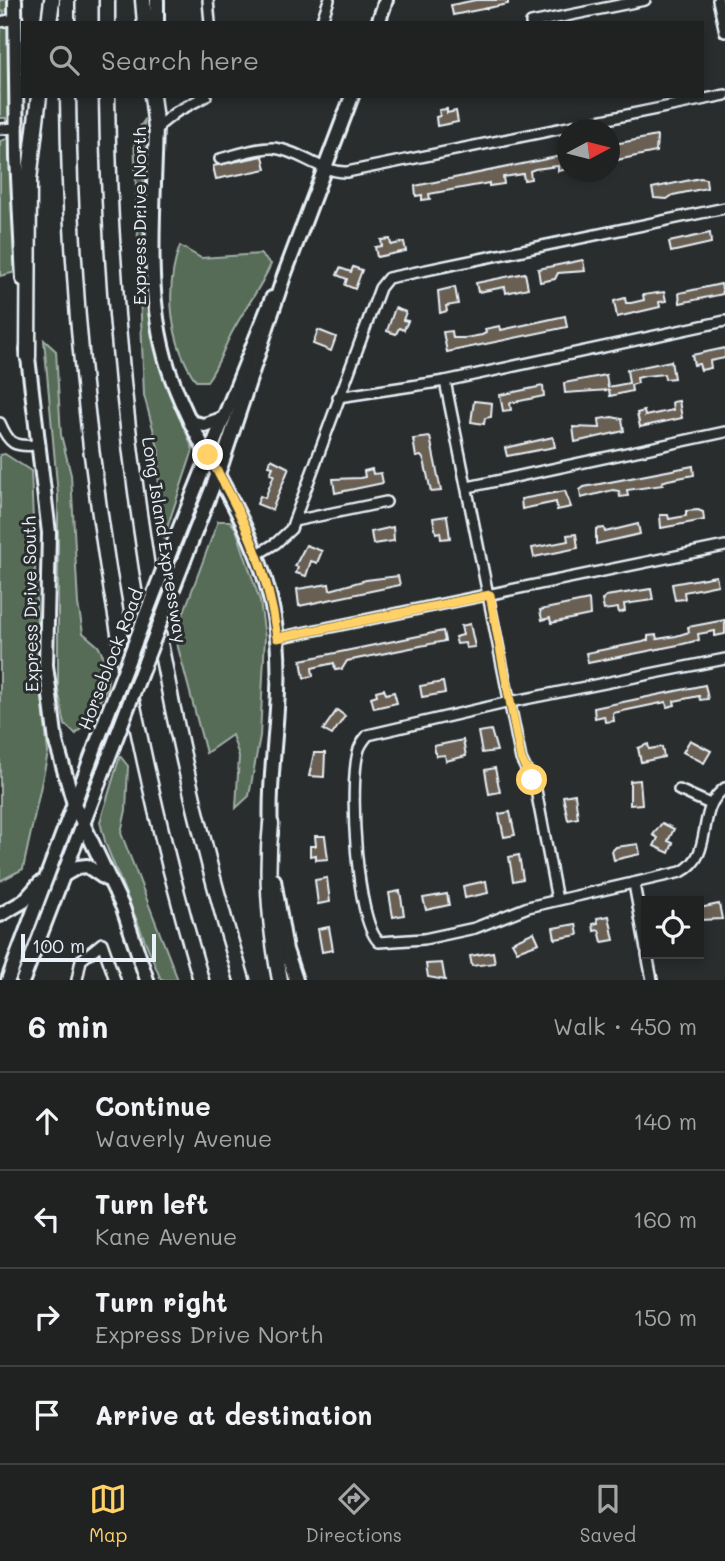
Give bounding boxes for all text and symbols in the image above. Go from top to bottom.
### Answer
search box [21,21,704,98]
icon: search [45,41,83,79]
text: Search here [101,43,259,77]
north arrow [557,119,620,182]
street label: Express Drive North [127,127,151,305]
street label: Long Island Expressway [137,435,193,645]
route end [192,439,223,470]
street label: Express Drive South [16,516,44,692]
street label: Horseblock Road [72,585,148,733]
route start [516,764,547,795]
map controls [641,896,704,959]
button: locate [641,896,704,959]
scale bar [21,931,156,963]
text: 100 m [32,933,85,958]
text: 6 min [28,1006,108,1046]
text: Walk · 450 m [553,1011,697,1041]
text: Continue [95,1089,211,1123]
icon: ahead [28,1102,66,1140]
text: 140 m [633,1106,697,1136]
text: Waverly Avenue [95,1123,272,1153]
text: Turn left [95,1187,208,1221]
icon: left [28,1200,66,1238]
text: 160 m [633,1204,697,1234]
text: Kane Avenue [95,1221,237,1251]
text: Turn right [95,1285,228,1319]
icon: right [28,1298,66,1336]
text: 150 m [633,1302,697,1332]
text: Express Drive North [95,1319,323,1349]
icon: arrive [28,1396,66,1434]
text: Arrive at destination [95,1398,372,1432]
tab: Map [89,1480,128,1547]
tab: Directions [305,1480,402,1547]
tab: Saved [580,1480,636,1547]

